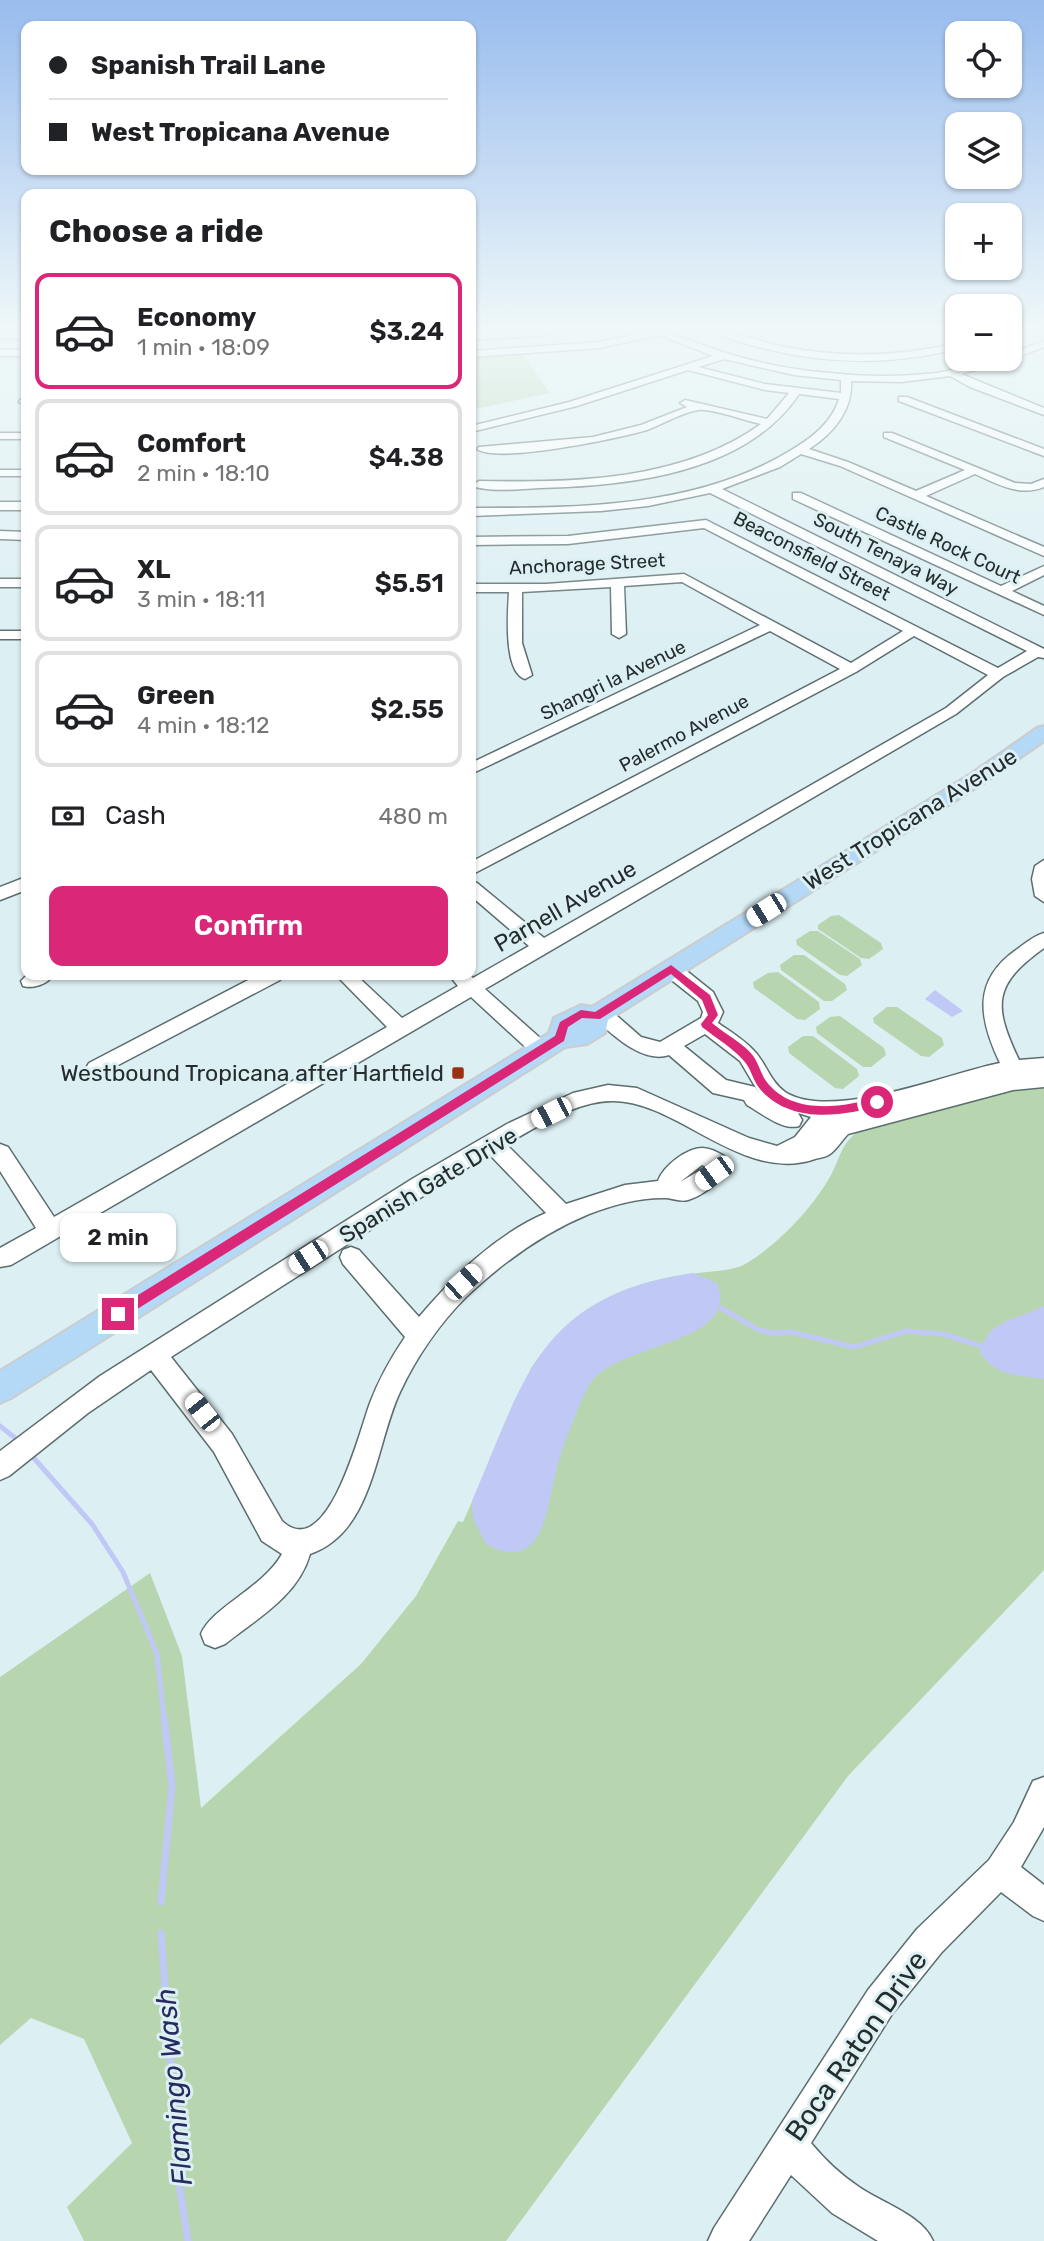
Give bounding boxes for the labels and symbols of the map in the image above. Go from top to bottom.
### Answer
street label: Castle Rock Court [872,501,1025,589]
street label: Beaconsfield Street [730,506,895,606]
street label: South Tenaya Way [810,508,962,600]
street label: Anchorage Street [508,548,666,580]
street label: Shangri la Avenue [536,635,690,725]
street label: Palermo Avenue [615,689,753,777]
street label: West Tropicana Avenue [798,742,1022,896]
street label: Parnell Avenue [489,854,641,958]
car [743,890,790,930]
place label: Westbound Tropicana after Hartfield [60,1059,444,1087]
marker: Westbound Tropicana after Hartfield [450,1065,466,1081]
route start [861,1086,893,1118]
car [528,1094,575,1132]
street label: Spanish Gate Drive [334,1121,522,1249]
car [691,1152,738,1194]
callout: 2 min [60,1212,176,1262]
car [285,1237,332,1277]
car [441,1260,486,1304]
route end [102,1298,134,1330]
car [181,1389,224,1435]
street label: Boca Raton Drive [778,1945,934,2147]
water label: Flamingo Wash [149,1987,199,2187]

